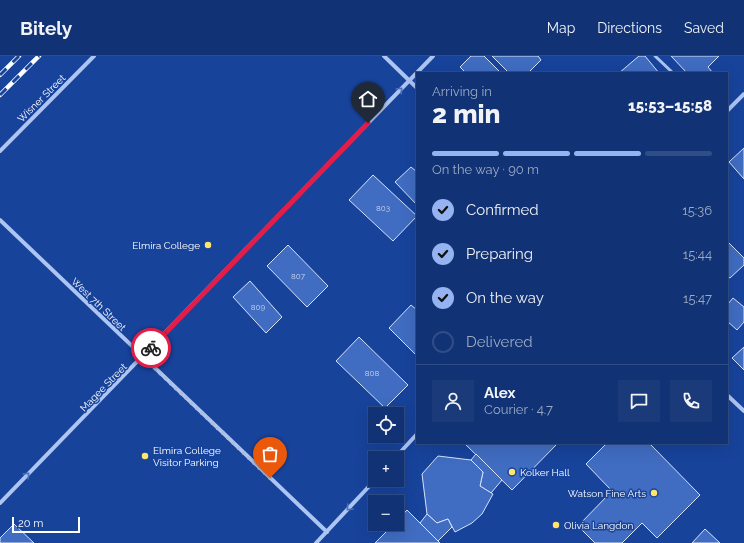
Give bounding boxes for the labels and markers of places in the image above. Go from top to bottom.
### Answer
pin [351,82,385,123]
place label: Elmira College [132,240,200,251]
marker: Elmira College [203,240,213,250]
pin [253,437,287,478]
place label: Elmira College Visitor Parking [153,445,221,468]
marker: Elmira College Visitor Parking [140,451,150,461]
marker: Kolker Hall [507,467,517,477]
place label: Kolker Hall [520,467,570,478]
place label: Watson Fine Arts [568,488,646,499]
marker: Watson Fine Arts [649,488,659,498]
marker: Olivia Langdon [551,520,561,530]
place label: Olivia Langdon [564,520,633,531]

